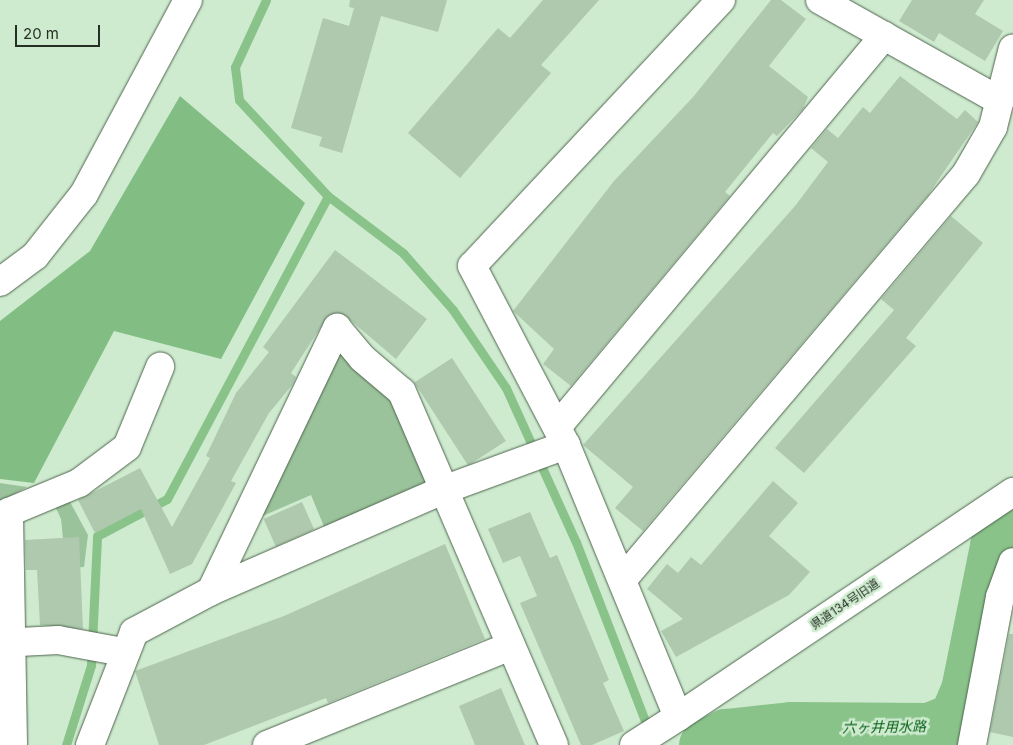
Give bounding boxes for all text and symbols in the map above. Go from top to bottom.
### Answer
scale bar [18,15,102,47]
text: 20 m [23,24,59,43]
street label: 県道134号旧道 [808,576,882,632]
water label: 六ヶ井用水路 [842,718,926,736]

